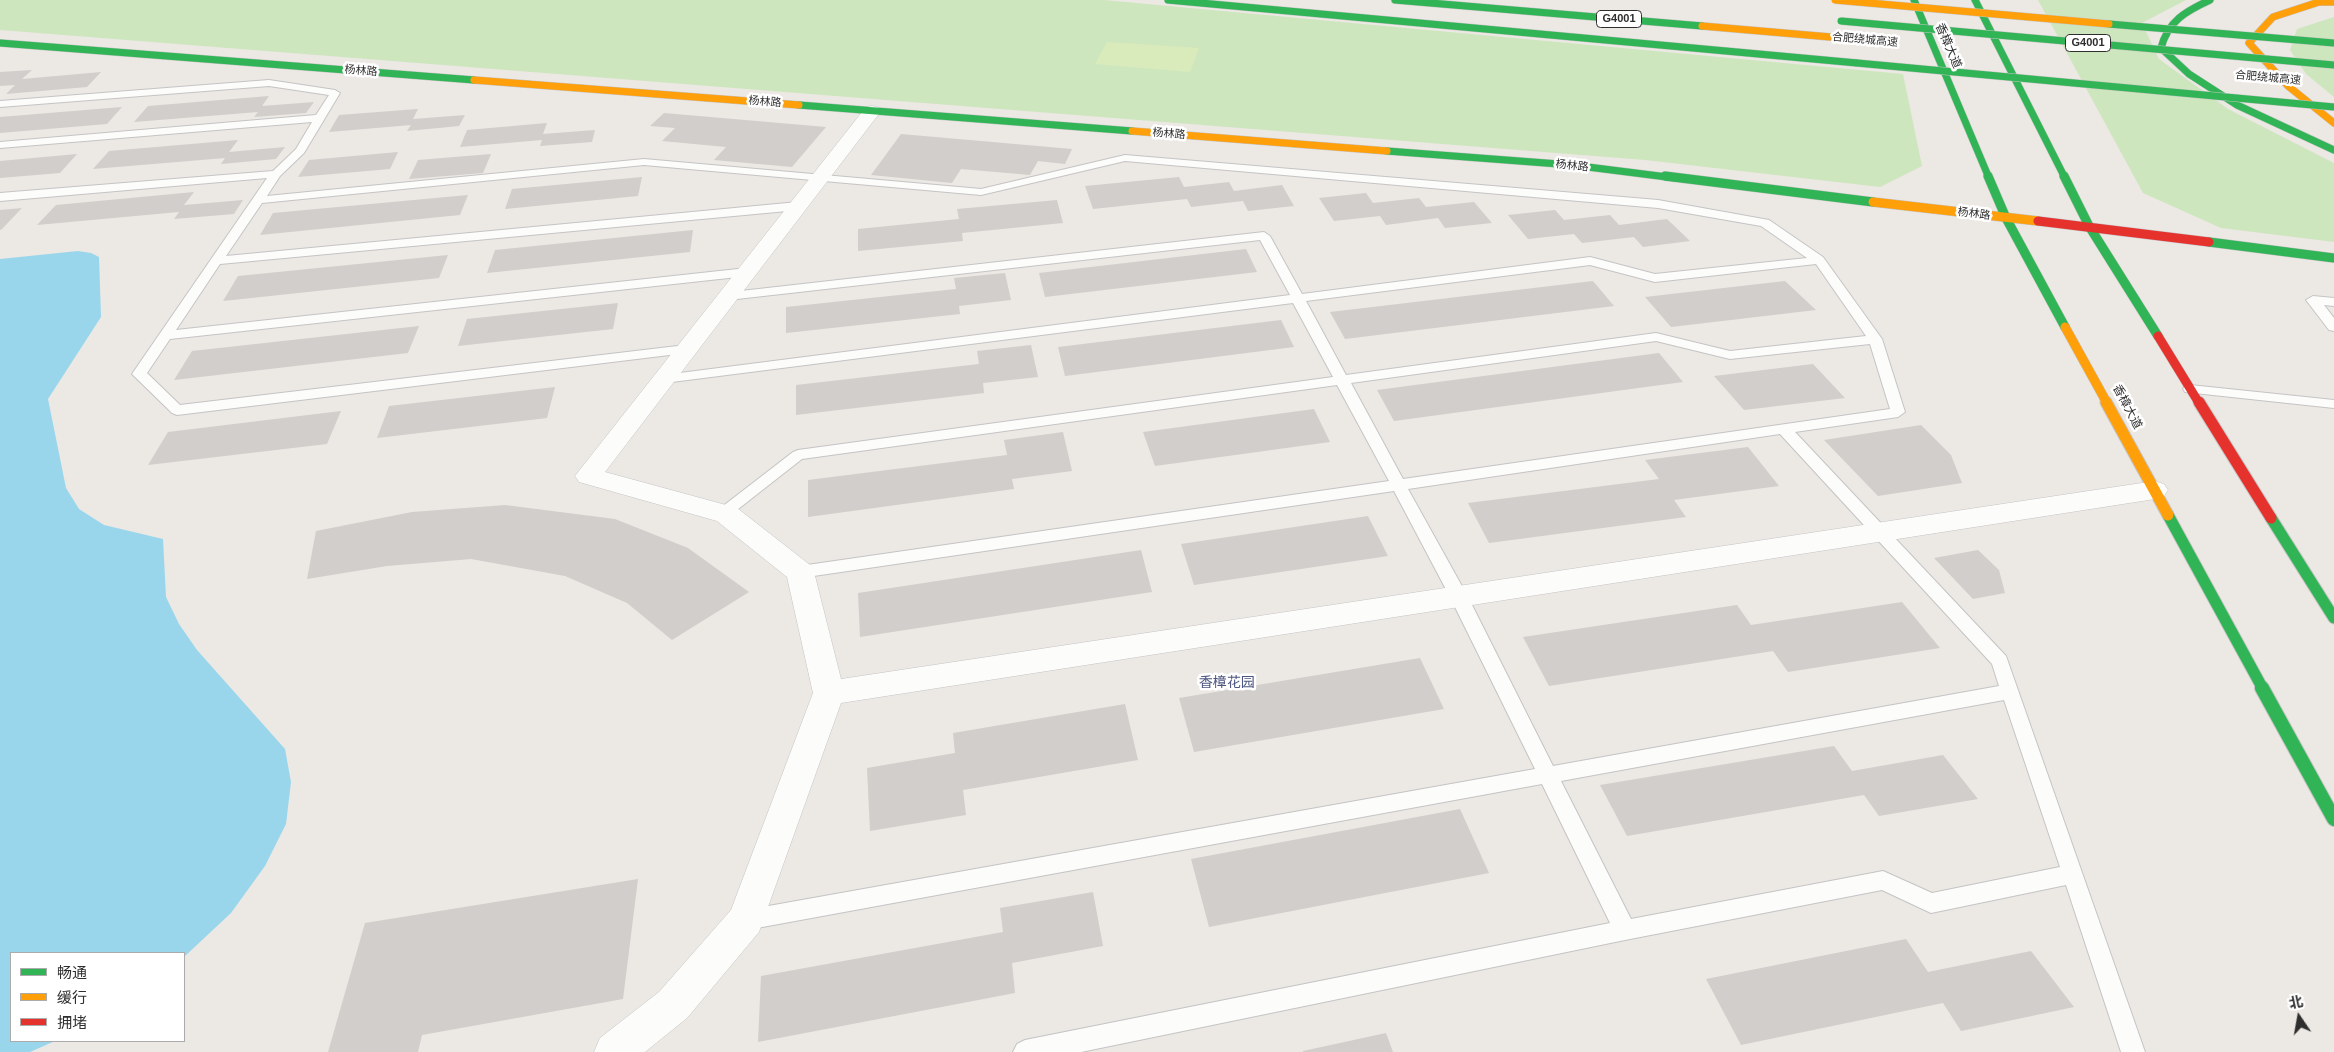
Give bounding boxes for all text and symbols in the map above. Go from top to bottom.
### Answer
road number: G4001 [1596,10,1642,28]
street label: 香樟大道 [1932,21,1964,71]
street label: 合肥绕城高速 [1832,31,1898,49]
road number: G4001 [2066,34,2110,52]
street label: 杨林路 [344,63,378,79]
street label: 合肥绕城高速 [2235,69,2301,87]
street label: 杨林路 [748,94,782,110]
street label: 杨林路 [1152,126,1186,142]
street label: 杨林路 [1555,158,1589,174]
street label: 杨林路 [1957,205,1991,223]
street label: 香樟大道 [2109,382,2145,432]
district label: 香樟花园 [1199,675,1255,691]
legend [10,952,185,1042]
text: 畅通 [57,964,87,981]
text: 缓行 [57,989,87,1006]
north arrow [2274,992,2324,1042]
text: 北 [2287,993,2304,1012]
text: 拥堵 [57,1014,87,1031]

